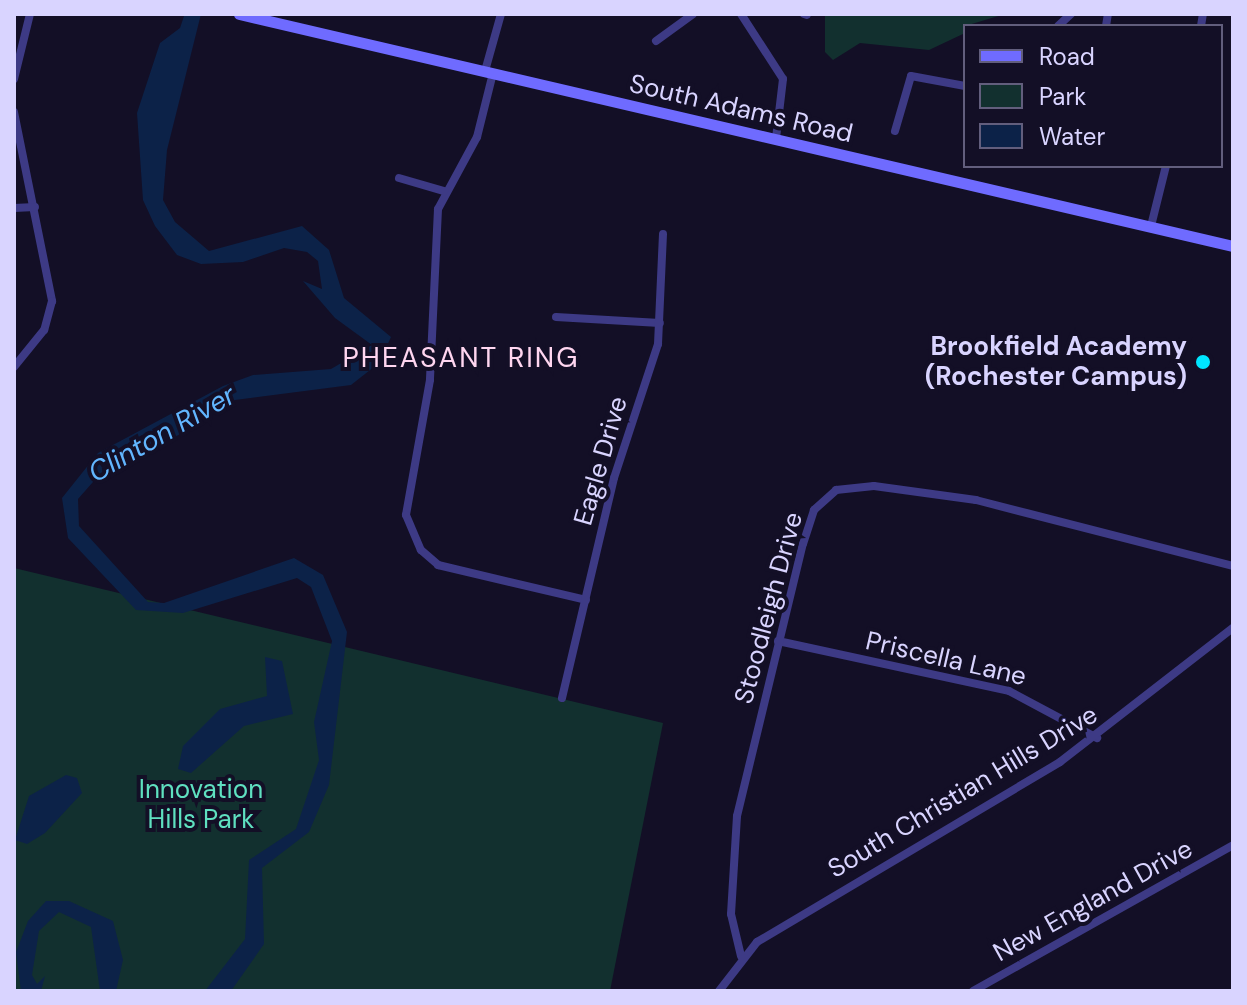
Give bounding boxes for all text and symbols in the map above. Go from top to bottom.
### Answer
legend [963,24,1223,168]
text: Road [1039,41,1095,72]
street label: South Adams Road [626,68,856,150]
text: Park [1039,81,1086,112]
text: Water [1039,121,1105,152]
place label: Brookfield Academy (Rochester Campus) [925,331,1187,392]
district label: PHEASANT RING [343,341,579,375]
marker: Brookfield Academy (Rochester Campus) [1194,353,1212,371]
water label: Clinton River [82,378,242,490]
street label: Eagle Drive [568,393,634,529]
street label: Stoodleigh Drive [728,509,810,707]
street label: Priscella Lane [863,625,1029,693]
street label: South Christian Hills Drive [823,699,1103,885]
park label: Innovation Hills Park [139,774,263,836]
street label: New England Drive [988,833,1198,969]

